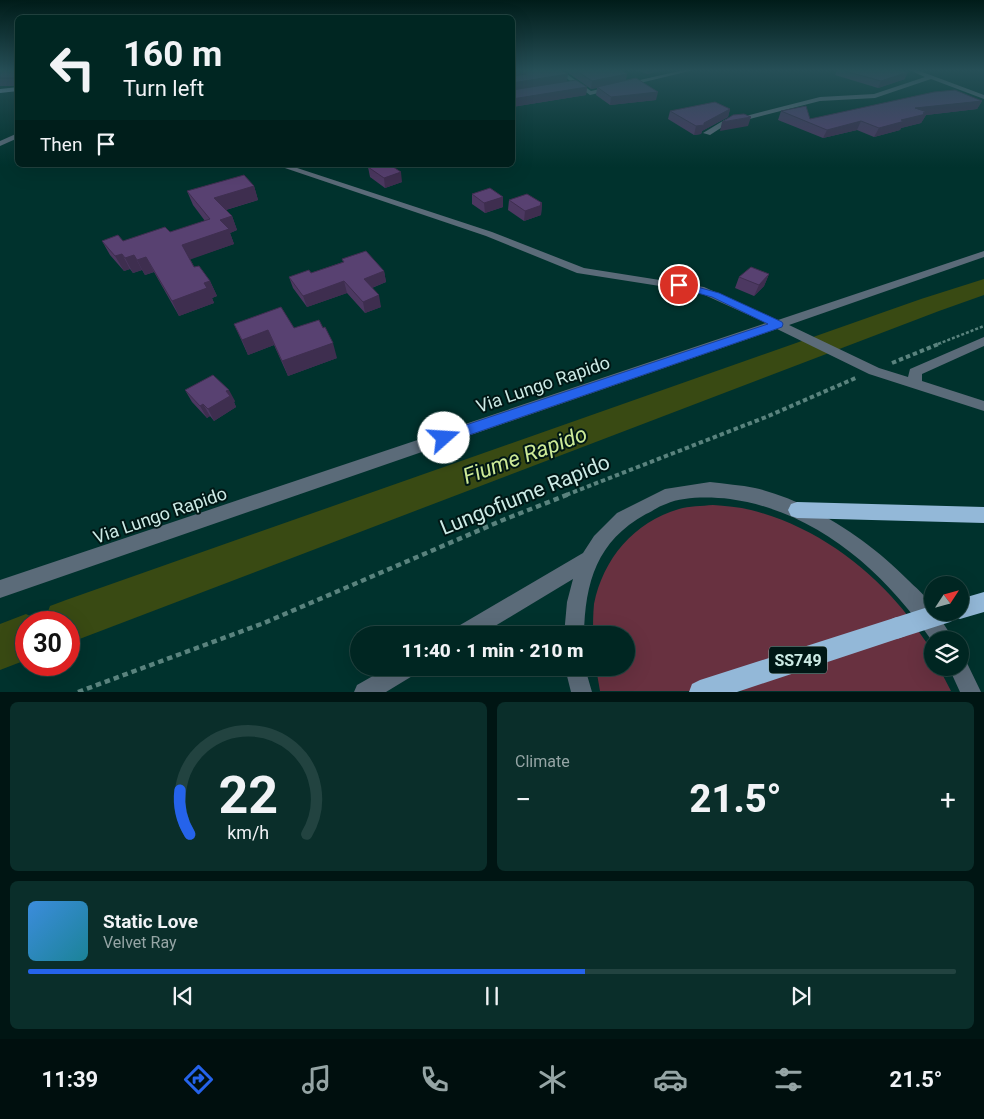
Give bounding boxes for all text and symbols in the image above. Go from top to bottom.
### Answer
text: 160 m [123,34,222,75]
icon: left [40,35,105,100]
text: Turn left [123,76,204,101]
icon: arrive [92,130,120,158]
text: Then [40,133,82,156]
pin [658,264,700,306]
icon: arrive [665,271,693,299]
street label: Via Lungo Rapido [473,351,613,417]
position arrow [417,411,469,463]
water label: Fiume Rapido [459,421,591,489]
street label: Lungofiume Rapido [437,450,613,540]
street label: Via Lungo Rapido [90,482,230,548]
north arrow [924,576,969,621]
map controls [924,576,969,676]
speed limit sign: 30 [15,611,80,676]
button: layers [924,631,969,676]
text: 11:40 · 1 min · 210 m [401,639,584,662]
road number: SS749 [769,646,827,674]
text: Climate [515,752,570,771]
text: 22 [219,765,278,826]
text: 21.5° [690,777,782,821]
text: − [515,783,531,816]
text: + [940,783,956,816]
text: km/h [228,822,269,843]
text: Static Love [103,910,198,933]
text: Velvet Ray [103,933,177,952]
icon: previous [169,982,197,1010]
icon: pause [478,982,506,1010]
icon: next [787,982,815,1010]
icon: directions [181,1062,216,1097]
icon: music [299,1062,334,1097]
icon: phone [417,1062,452,1097]
icon: climate [535,1062,570,1097]
icon: car [653,1062,688,1097]
icon: filters [771,1062,806,1097]
text: 11:39 [42,1067,98,1092]
text: 21.5° [890,1067,942,1092]

